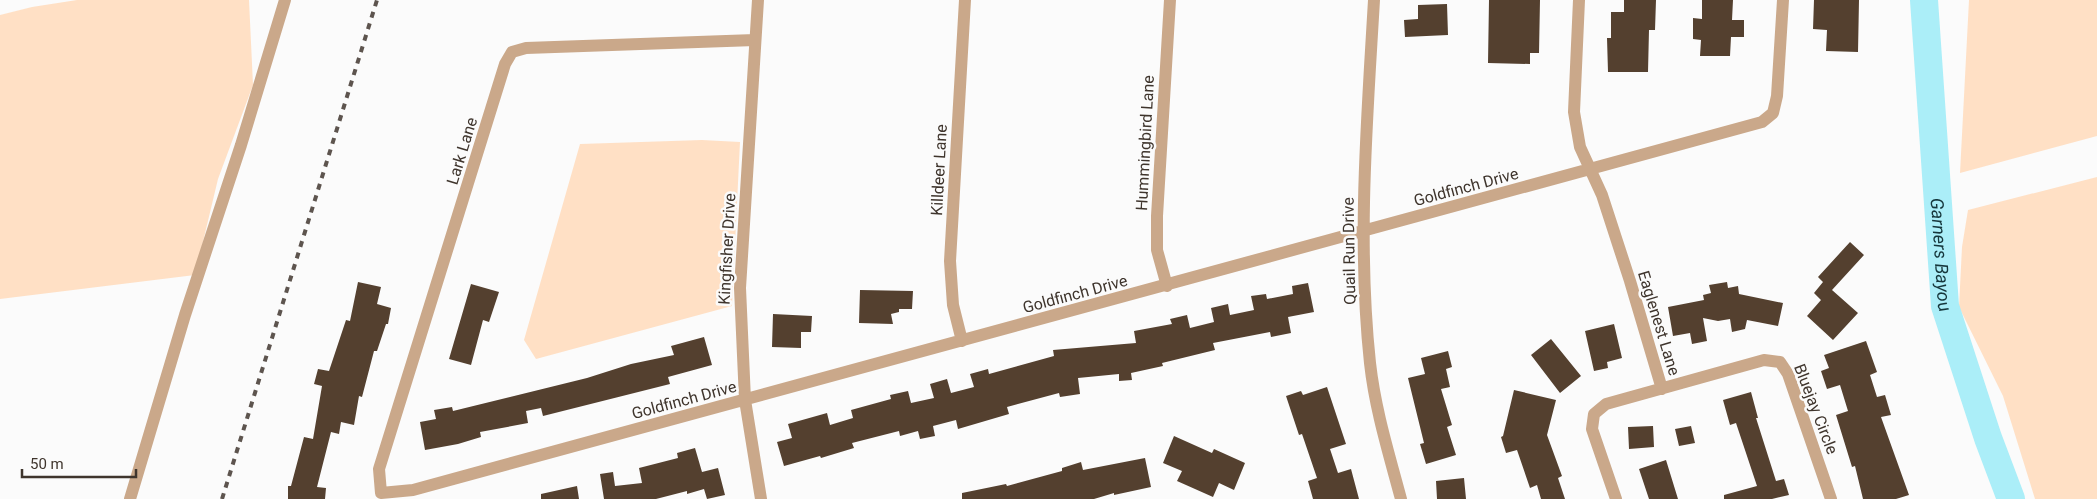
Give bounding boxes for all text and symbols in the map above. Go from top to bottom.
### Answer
street label: Hummingbird Lane [1132,75,1158,211]
street label: Lark Lane [443,115,481,187]
street label: Killdeer Lane [927,124,951,216]
street label: Goldfinch Drive [1412,164,1520,210]
street label: Kingfisher Drive [715,193,739,305]
street label: Quail Run Drive [1339,197,1359,305]
water label: Garners Bayou [1927,197,1957,314]
street label: Eaglenest Lane [1634,268,1684,378]
street label: Goldfinch Drive [1021,271,1129,317]
street label: Bluejay Circle [1790,361,1842,457]
street label: Goldfinch Drive [630,377,738,423]
scale bar [22,446,136,478]
text: 50 m [30,455,64,473]

